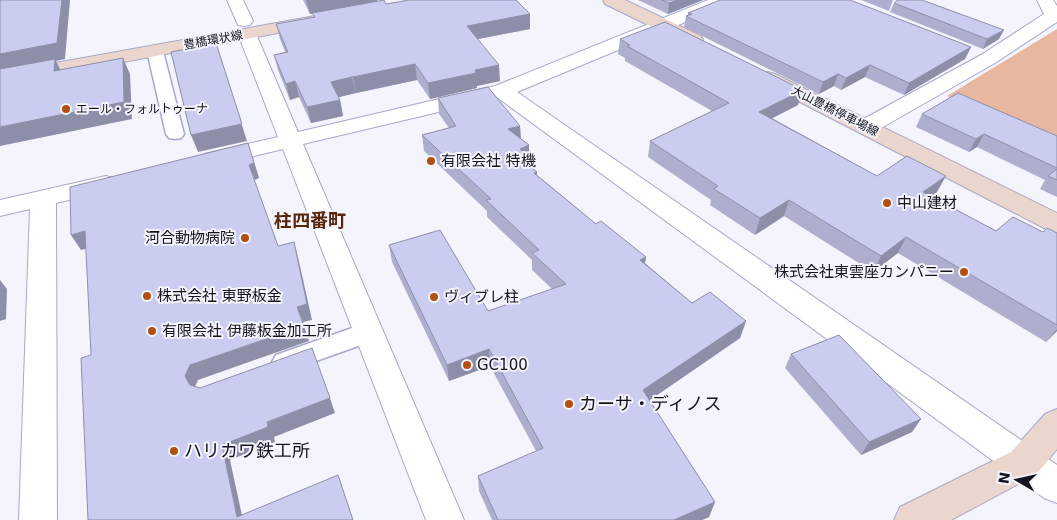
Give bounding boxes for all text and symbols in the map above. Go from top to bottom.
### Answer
street label: 豊橋環状線 [182,28,244,52]
street label: 大山豊橋停車場線 [789,83,881,139]
place label: エール・フォルトゥーナ [76,102,208,116]
marker: エール・フォルトゥーナ [60,103,72,115]
place label: 有限会社 特機 [441,152,536,170]
marker: 有限会社 特機 [425,155,437,167]
place label: 中山建材 [897,194,957,212]
marker: 中山建材 [881,197,893,209]
district label: 柱四番町 [274,210,346,231]
place label: 河合動物病院 [145,229,235,247]
marker: 河合動物病院 [239,232,251,244]
place label: 株式会社東雲座カンパニー [774,263,954,281]
marker: 株式会社東雲座カンパニー [958,266,970,278]
place label: 株式会社 東野板金 [157,287,282,305]
place label: ヴィブレ柱 [444,288,519,306]
marker: 株式会社 東野板金 [141,290,153,302]
marker: ヴィブレ柱 [428,291,440,303]
place label: 有限会社 伊藤板金加工所 [162,322,332,340]
marker: 有限会社 伊藤板金加工所 [146,325,158,337]
place label: GC100 [477,356,528,374]
marker: GC100 [461,359,473,371]
place label: カーサ・ディノス [579,393,721,414]
marker: カーサ・ディノス [563,398,575,410]
place label: ハリカワ鉄工所 [184,440,310,461]
marker: ハリカワ鉄工所 [168,445,180,457]
north arrow [992,455,1042,505]
text: N [995,471,1013,485]

